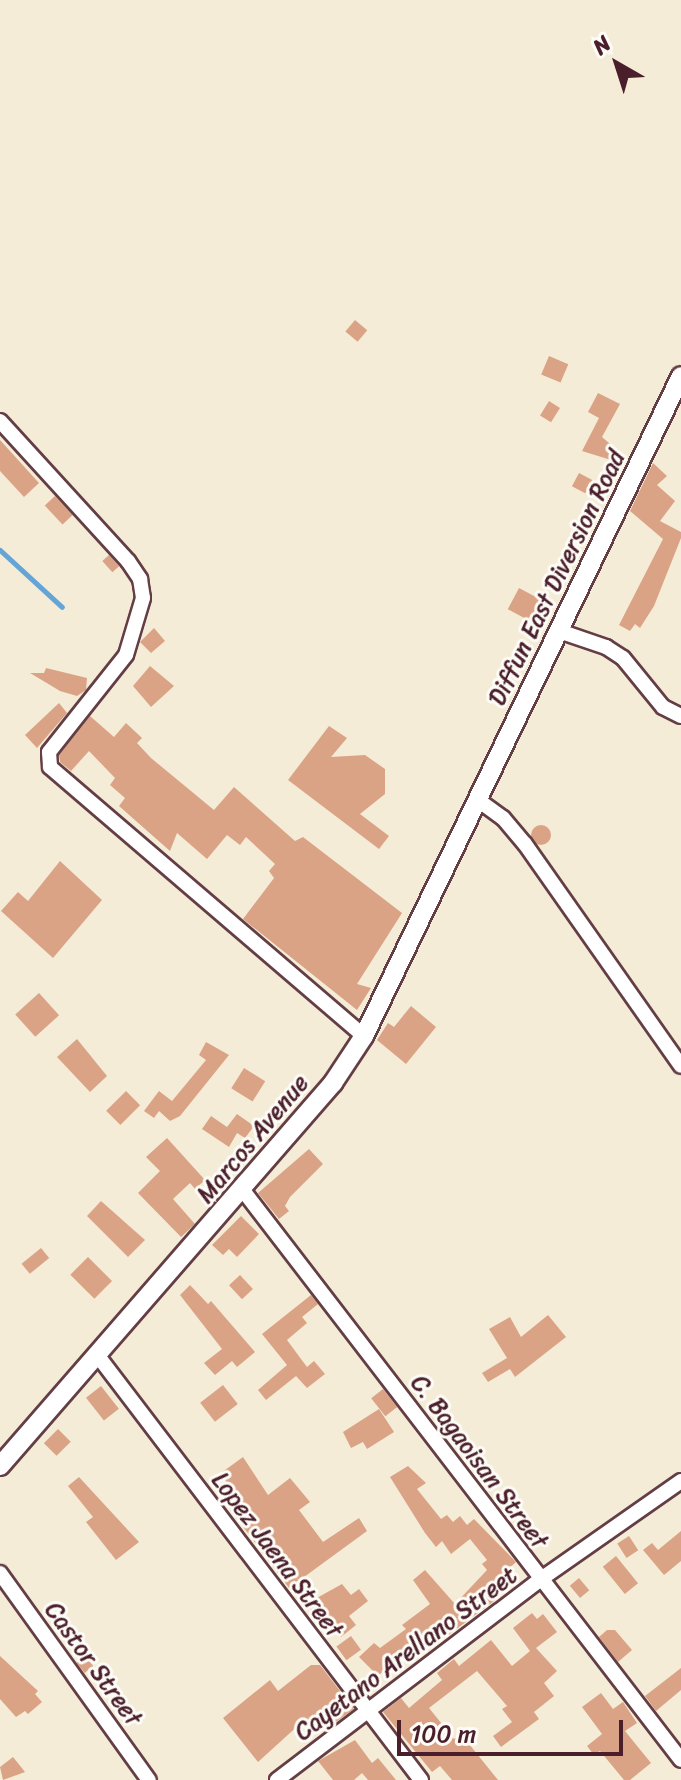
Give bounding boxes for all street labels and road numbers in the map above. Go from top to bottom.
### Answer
street label: Diffun East Diversion Road [482,445,632,711]
street label: Marcos Avenue [191,1069,315,1209]
street label: C. Bagaoisan Street [404,1369,554,1555]
street label: Lopez Jaena Street [205,1465,349,1645]
street label: Cayetano Arellano Street [289,1561,523,1747]
street label: Castor Street [38,1596,148,1732]

